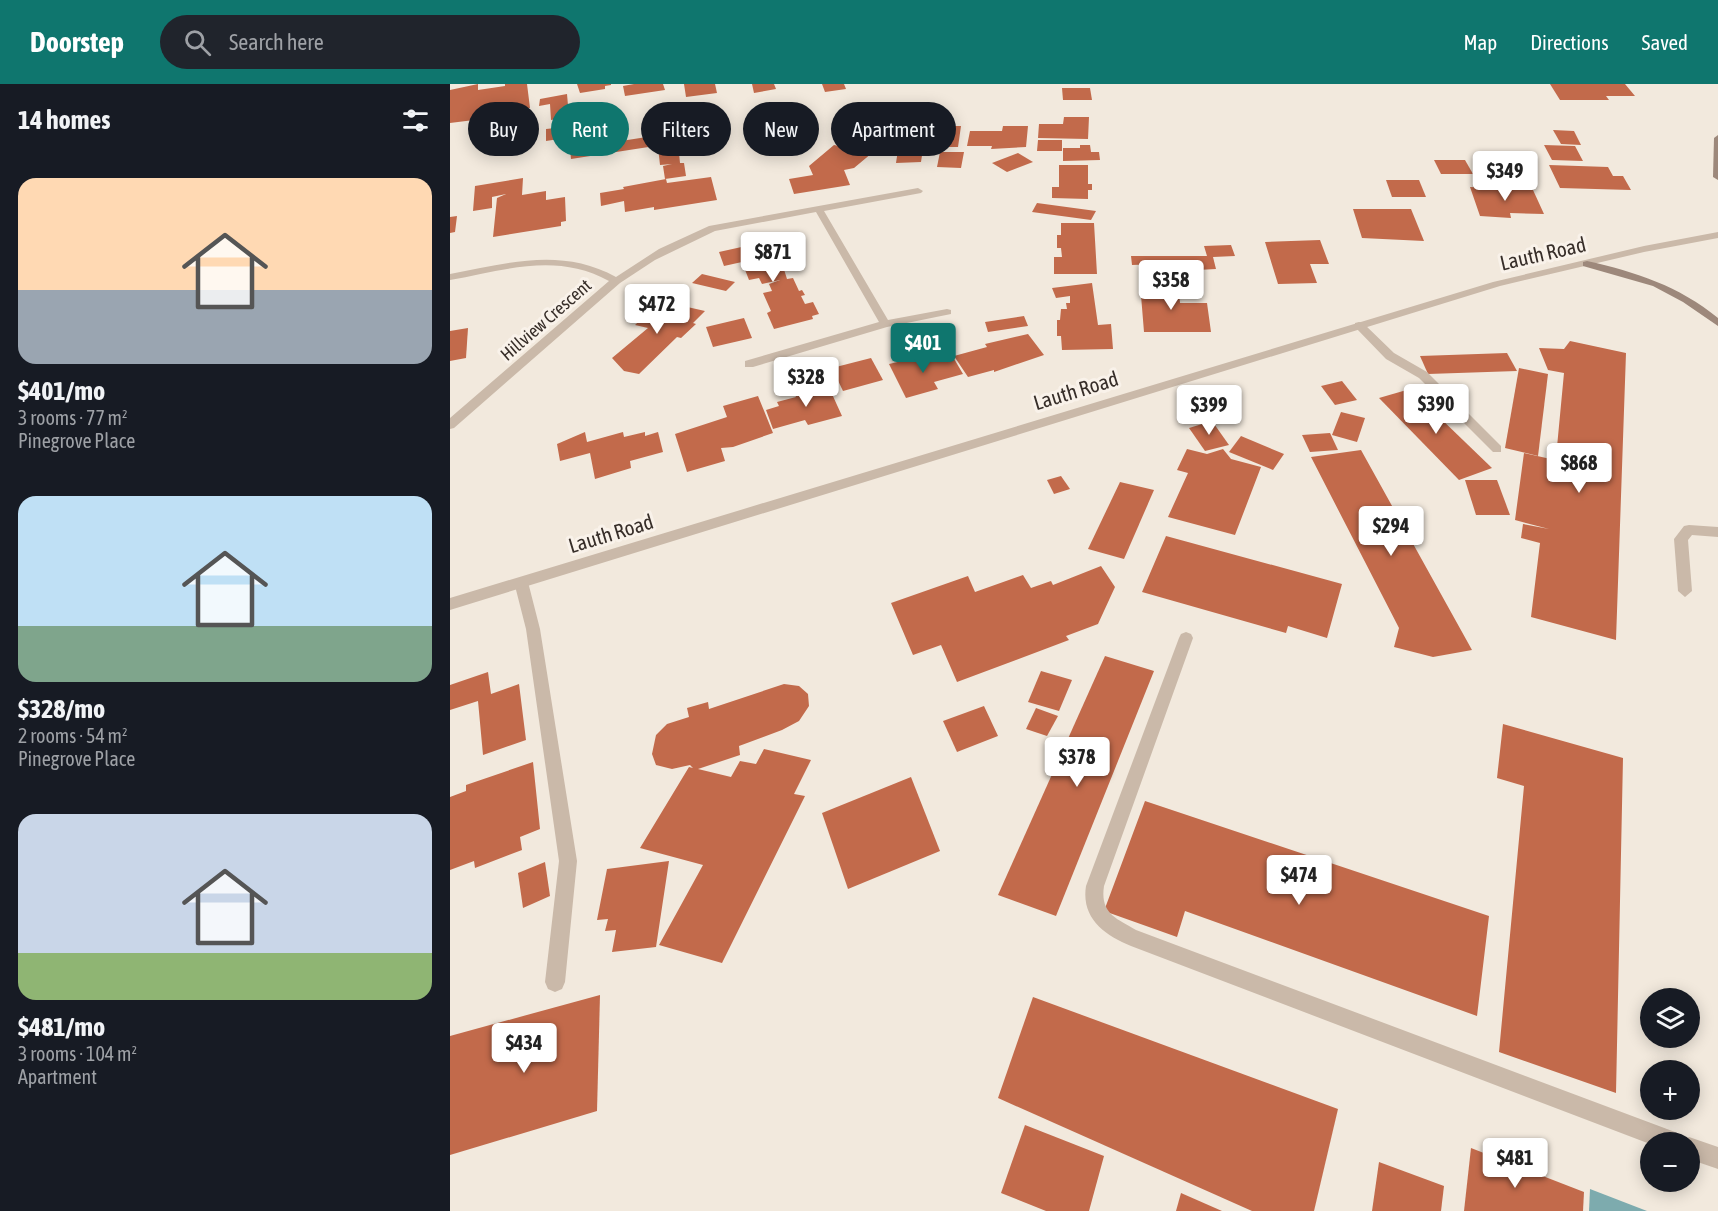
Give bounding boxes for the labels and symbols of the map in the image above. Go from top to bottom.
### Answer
pin: $349 [1469,151,1541,202]
pin: $871 [737,232,809,283]
street label: Lauth Road [1498,232,1588,275]
pin: $358 [1135,260,1207,311]
street label: Hillview Crescent [496,274,595,365]
pin: $472 [621,284,693,335]
pin: $401 [887,323,959,374]
pin: $328 [770,357,842,408]
street label: Lauth Road [1030,366,1121,414]
pin: $390 [1400,384,1472,435]
pin: $399 [1173,385,1245,436]
pin: $868 [1543,443,1615,494]
pin: $294 [1355,506,1427,557]
street label: Lauth Road [565,509,656,557]
pin: $378 [1041,737,1113,788]
pin: $474 [1263,855,1335,906]
pin: $434 [488,1023,560,1074]
pin: $481 [1479,1138,1551,1189]

